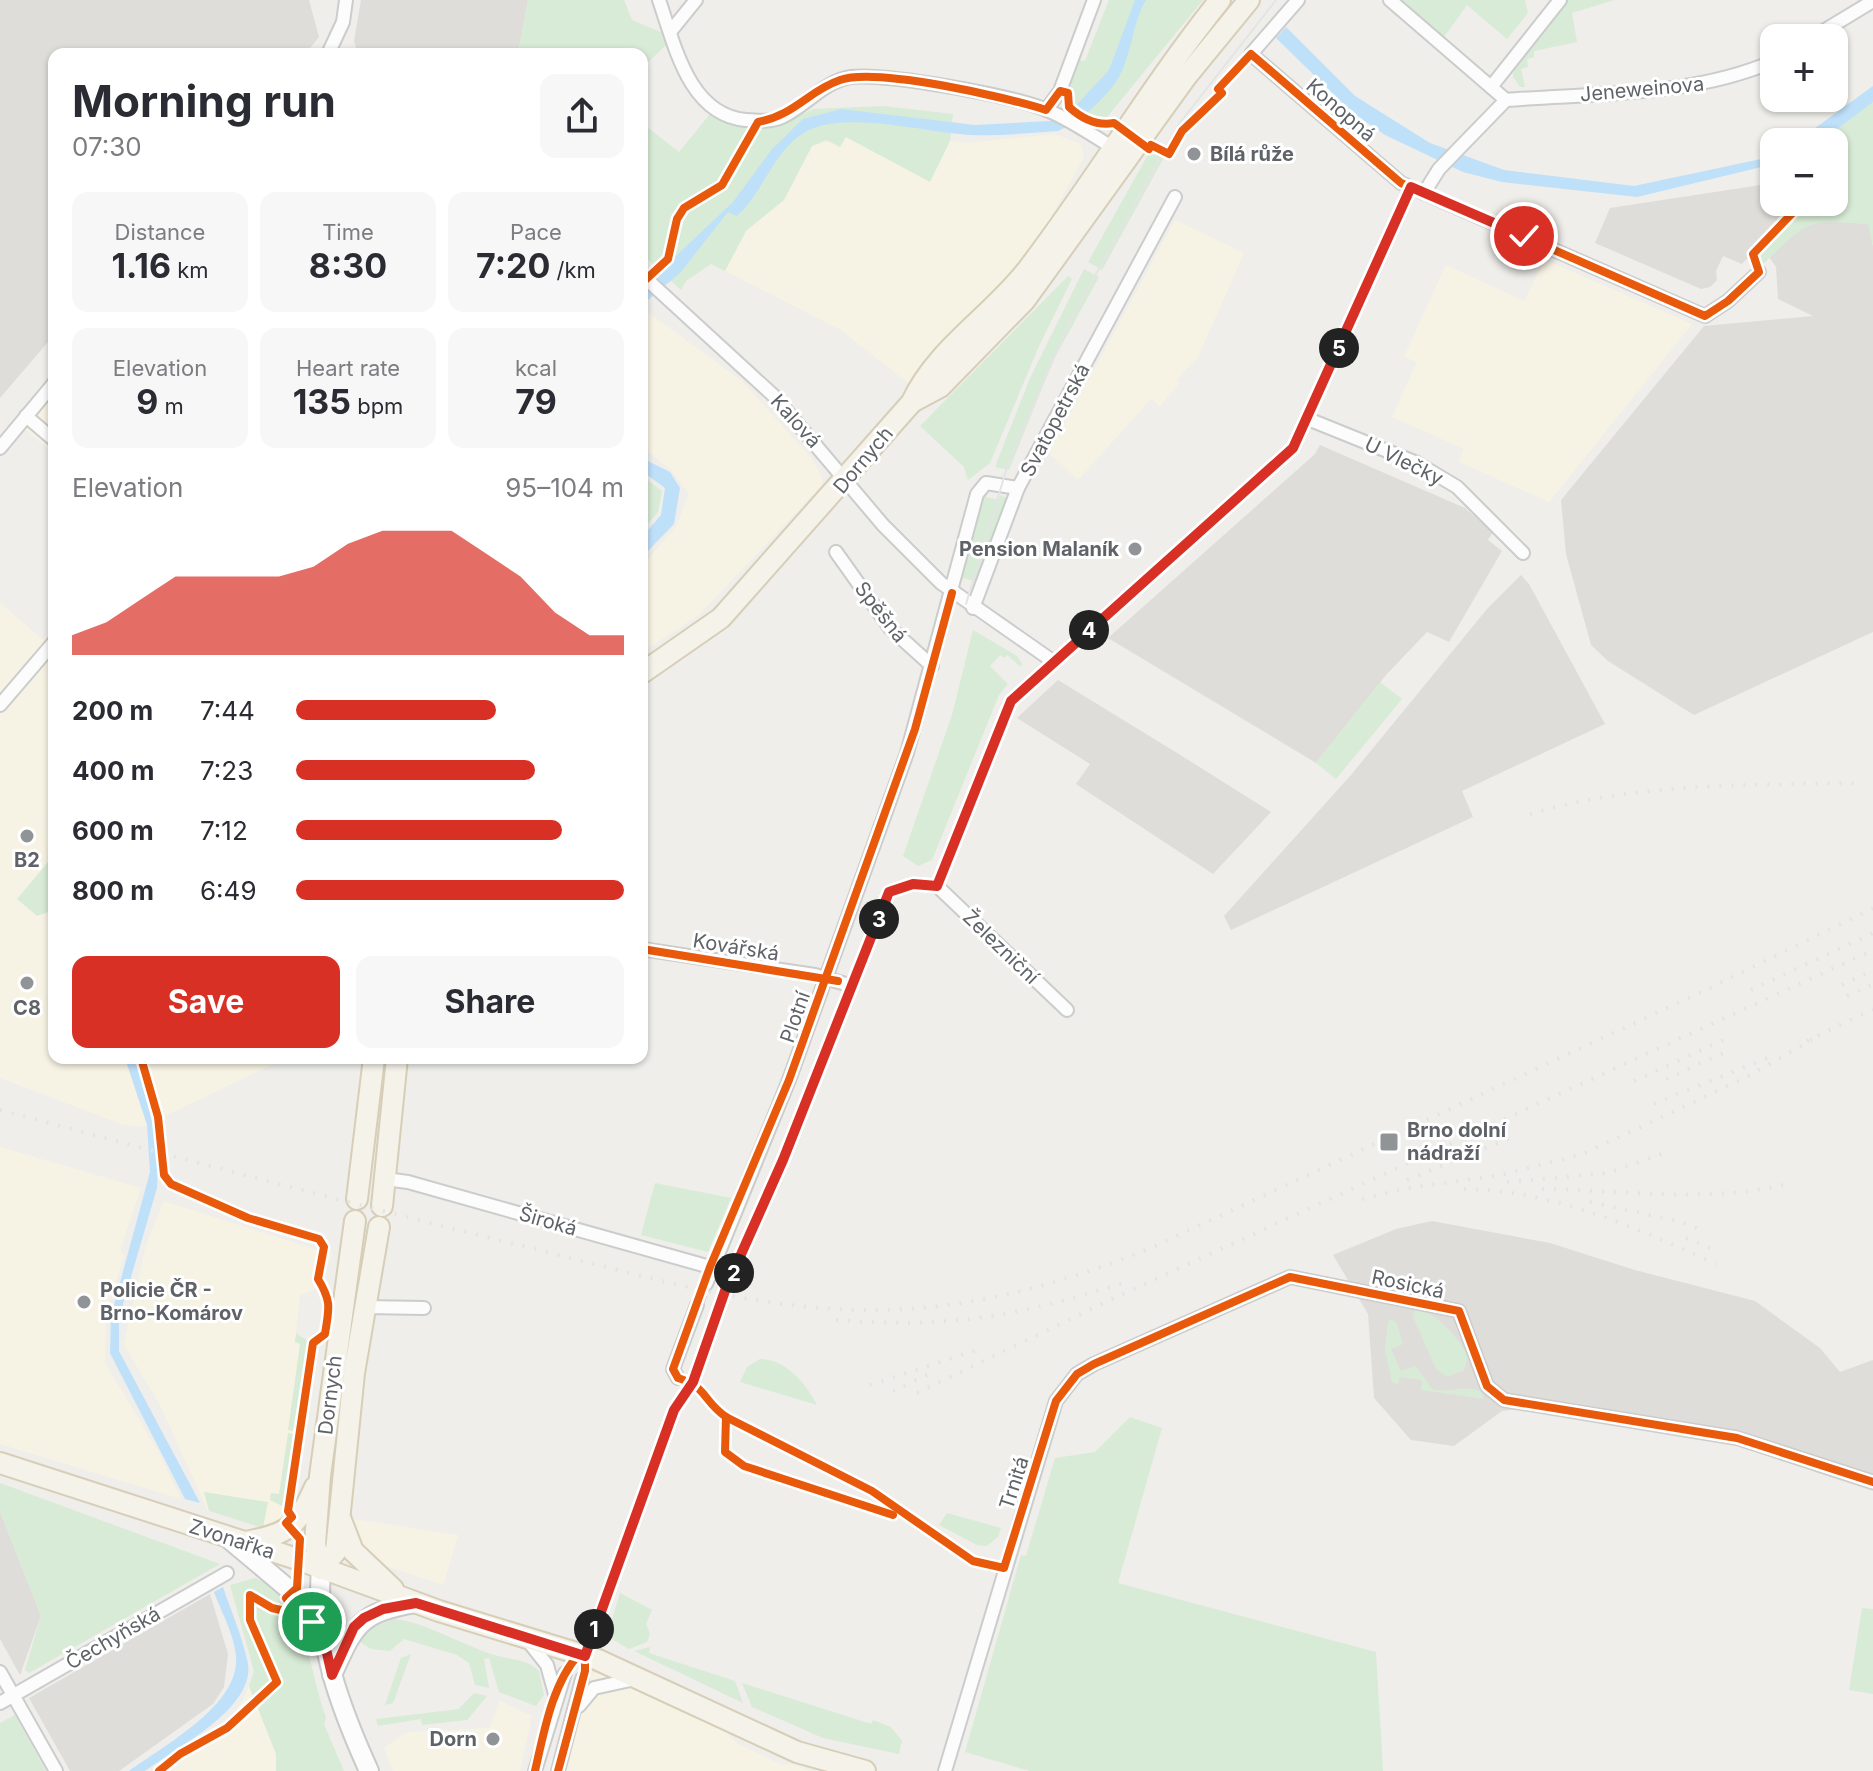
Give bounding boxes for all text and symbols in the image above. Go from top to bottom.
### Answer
map controls [1760,24,1848,216]
button: + [1760,24,1848,112]
street label: Jeneweinova [1579,72,1705,106]
street label: Konopná [1302,73,1380,147]
text: Morning run [72,74,336,128]
button: share [540,74,624,158]
button: − [1760,128,1848,216]
text: 07:30 [72,131,142,162]
place label: Bílá růže [1210,142,1294,166]
marker: Bílá růže [1185,145,1203,163]
pin [1490,202,1558,270]
icon: check [1502,214,1546,258]
text: Distance [115,219,205,245]
text: Time [322,219,374,245]
text: Pace [510,219,562,245]
text: 1.16 [111,245,171,286]
text: 8:30 [309,245,387,286]
text: 7:20 [476,245,550,286]
text: km [171,257,209,283]
text: /km [550,257,596,283]
pin: 5 [1319,328,1359,368]
text: 5 [1332,335,1346,361]
text: Elevation [113,355,207,381]
text: Heart rate [296,355,400,381]
text: kcal [515,355,557,381]
street label: Svatopetrská [1015,359,1095,481]
text: 9 [136,381,158,422]
text: 135 [293,381,351,422]
text: 79 [515,381,557,422]
street label: Kalová [766,389,826,453]
text: m [158,393,184,419]
text: bpm [351,393,403,419]
street label: Dornych [828,422,898,498]
street label: U Vlečky [1361,432,1447,490]
text: Elevation [72,472,183,503]
text: 95–104 m [505,472,624,503]
place label: Pension Malaník [959,537,1119,561]
marker: Pension Malaník [1126,540,1144,558]
street label: Spěšná [850,577,912,647]
pin: 4 [1069,610,1109,650]
text: 4 [1082,617,1096,643]
text: 200 m [72,695,153,726]
text: 7:44 [200,695,255,726]
text: 400 m [72,755,155,786]
text: 7:23 [200,755,253,786]
text: 600 m [72,815,154,846]
text: 7:12 [200,815,248,846]
marker: B2 [18,827,36,845]
place label: B2 [14,848,40,872]
text: 800 m [72,875,154,906]
text: 6:49 [200,875,257,906]
pin: 3 [859,899,899,939]
street label: Železniční [958,904,1045,989]
text: 3 [872,906,886,932]
street label: Kovářská [691,928,781,966]
button: Save [72,956,340,1048]
button: Share [356,956,624,1048]
marker: C8 [18,974,36,992]
street label: Plotní [775,988,815,1046]
place label: C8 [13,996,41,1020]
place label: Brno dolní nádraží [1407,1118,1507,1165]
marker: Brno dolní nádraží [1378,1131,1400,1153]
street label: Široká [516,1201,580,1241]
pin: 2 [714,1253,754,1293]
text: 2 [727,1260,741,1286]
street label: Rosická [1370,1265,1446,1303]
place label: Policie ČR - Brno-Komárov [100,1278,243,1325]
marker: Policie ČR - Brno-Komárov [75,1293,93,1311]
street label: Dornych [313,1354,347,1436]
street label: Trnitá [994,1454,1034,1512]
street label: Zvonařka [186,1514,278,1564]
pin [278,1588,346,1656]
icon: arrive [290,1600,334,1644]
street label: Čechyňská [62,1601,164,1675]
pin: 1 [574,1609,614,1649]
text: 1 [589,1616,599,1642]
place label: Dorn [430,1727,477,1751]
marker: Dorn [484,1730,502,1748]

